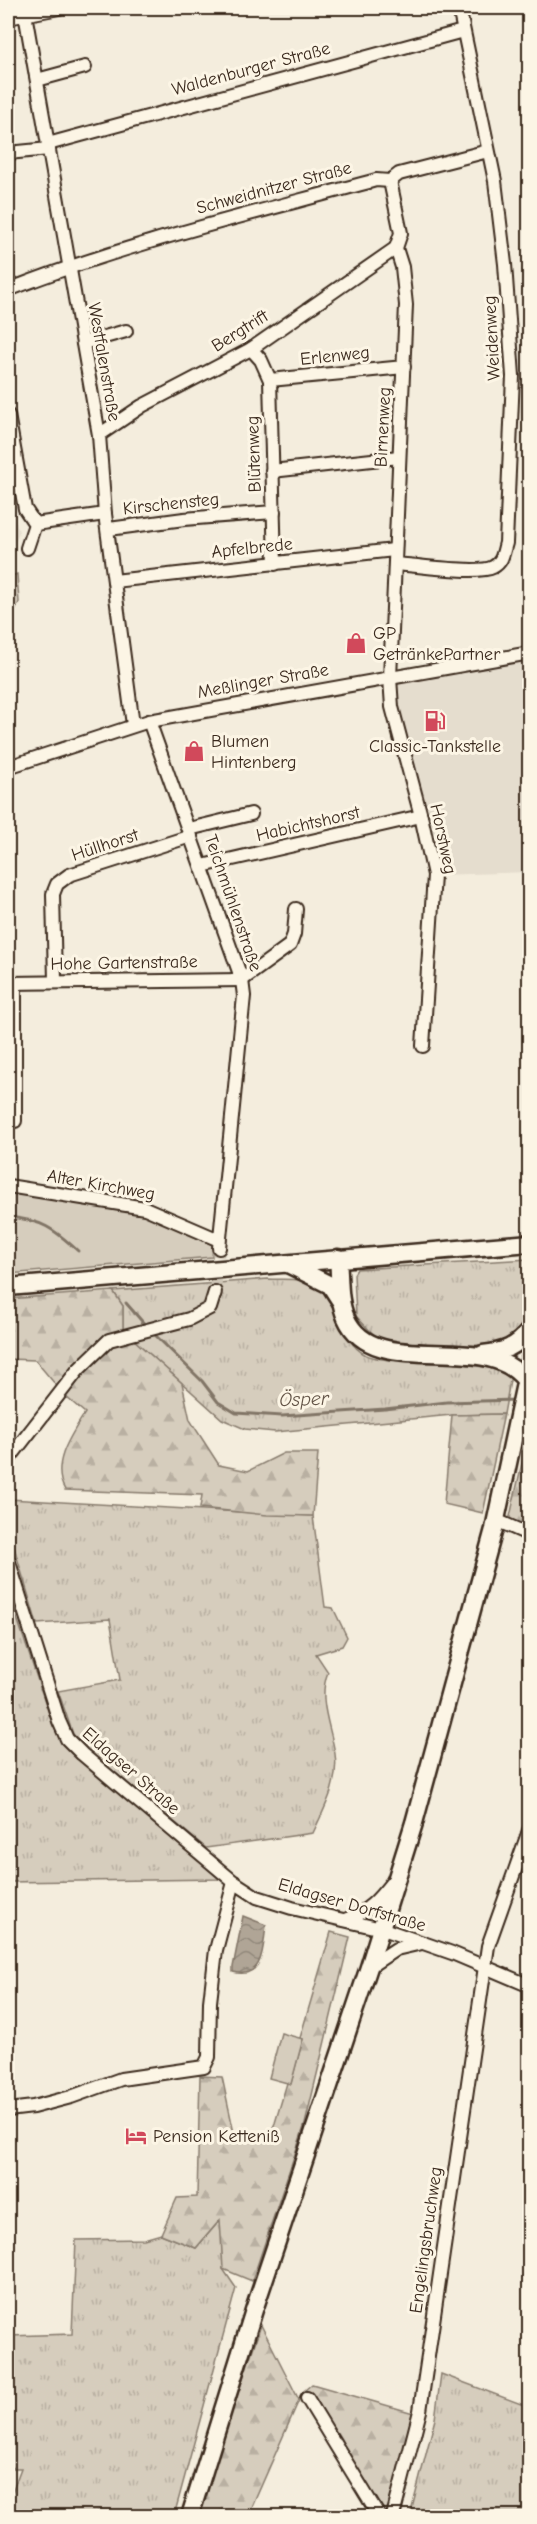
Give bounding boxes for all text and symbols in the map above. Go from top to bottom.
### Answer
street label: Waldenburger Straße [170,38,332,100]
street label: Schweidnitzer Straße [194,157,354,219]
street label: Weidenweg [479,295,505,381]
street label: Westfalenstraße [83,301,125,423]
street label: Bergtrift [208,305,273,357]
street label: Erlenweg [299,342,371,370]
street label: Birnenweg [370,386,396,468]
street label: Blütenweg [242,415,266,493]
street label: Kirschensteg [122,489,220,519]
street label: Apfelbrede [210,533,294,563]
place label: GP GetränkePartner [373,623,501,665]
shop icon: GP GetränkePartner [344,631,368,655]
street label: Meßlinger Straße [196,659,330,703]
fuel station icon: Classic-Tankstelle [423,709,447,733]
place label: Blumen Hintenberg [211,731,296,773]
place label: Classic-Tankstelle [369,736,501,757]
shop icon: Blumen Hintenberg [182,739,206,763]
street label: Habichtshorst [254,802,363,846]
street label: Horstweg [425,802,461,876]
street label: Hüllhorst [69,824,142,866]
street label: Teichmühlenstraße [200,832,266,974]
street label: Hohe Gartenstraße [50,951,198,975]
street label: Alter Kirchweg [45,1165,157,1205]
water label: Ösper [279,1387,330,1411]
street label: Eldagser Straße [78,1723,184,1819]
street label: Eldagser Dorfstraße [276,1874,428,1936]
hotel icon: Pension Ketteniß [124,2124,148,2148]
place label: Pension Ketteniß [153,2126,280,2147]
street label: Engelingsbruchweg [405,2165,447,2315]

